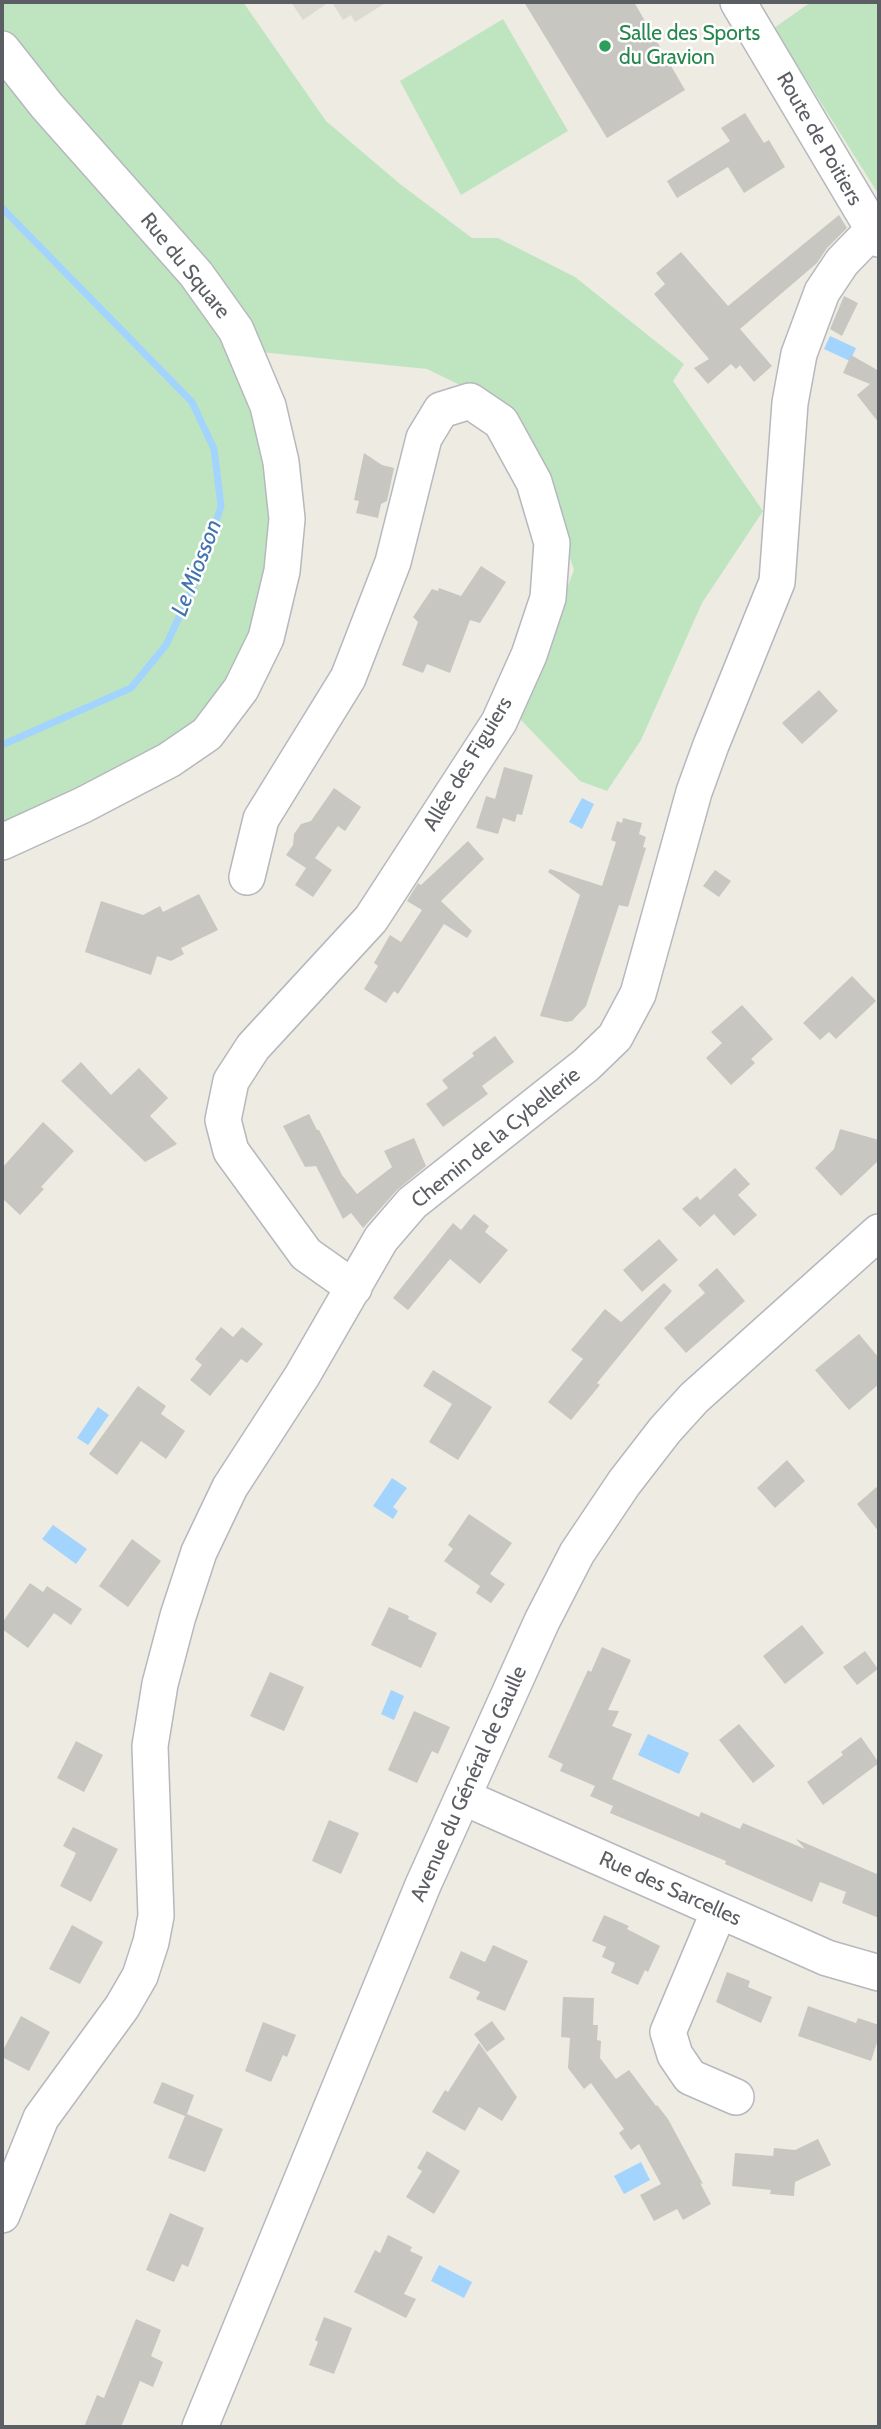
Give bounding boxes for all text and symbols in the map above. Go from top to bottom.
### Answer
place label: Salle des Sports du Gravion [619,21,760,71]
marker: Salle des Sports du Gravion [597,38,613,54]
street label: Route de Poitiers [771,68,867,210]
street label: Rue du Square [135,208,235,324]
water label: Le Miosson [166,516,228,620]
street label: Allée des Figuiers [418,692,518,836]
street label: Chemin de la Cybellerie [407,1062,585,1214]
street label: Avenue du Général de Gaulle [406,1662,532,1906]
street label: Rue des Sarcelles [595,1846,745,1932]

